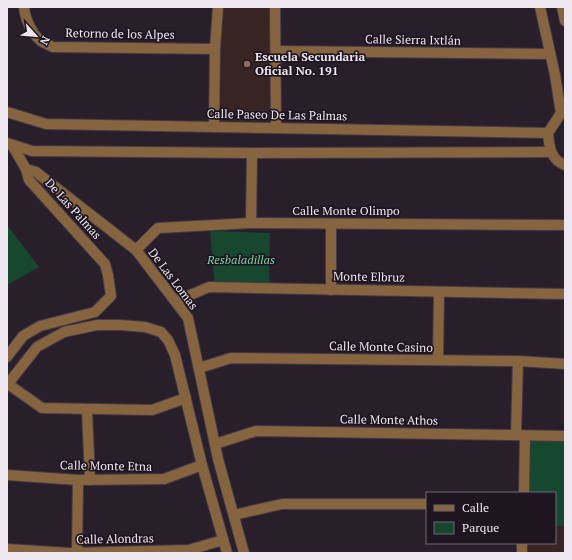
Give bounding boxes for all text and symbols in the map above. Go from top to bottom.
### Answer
north arrow [16,16,56,56]
street label: Retorno de los Alpes [65,25,175,42]
street label: Calle Sierra Ixtlán [365,31,461,48]
text: N [36,34,53,48]
place label: Escuela Secundaria Oficial No. 191 [255,49,365,78]
marker: Escuela Secundaria Oficial No. 191 [242,59,252,69]
street label: Calle Paseo De Las Palmas [207,106,347,123]
street label: De Las Palmas [42,175,105,242]
street label: Calle Monte Olimpo [292,203,400,218]
street label: De Las Lomas [145,245,201,312]
park label: Resbaladillas [206,252,275,267]
street label: Monte Elbruz [333,268,405,285]
street label: Calle Monte Casino [329,338,433,355]
street label: Calle Monte Athos [340,411,438,428]
street label: Calle Monte Etna [60,457,152,474]
legend [426,492,556,544]
text: Calle [462,500,489,515]
text: Parque [462,520,499,535]
street label: Calle Alondras [76,530,154,547]

